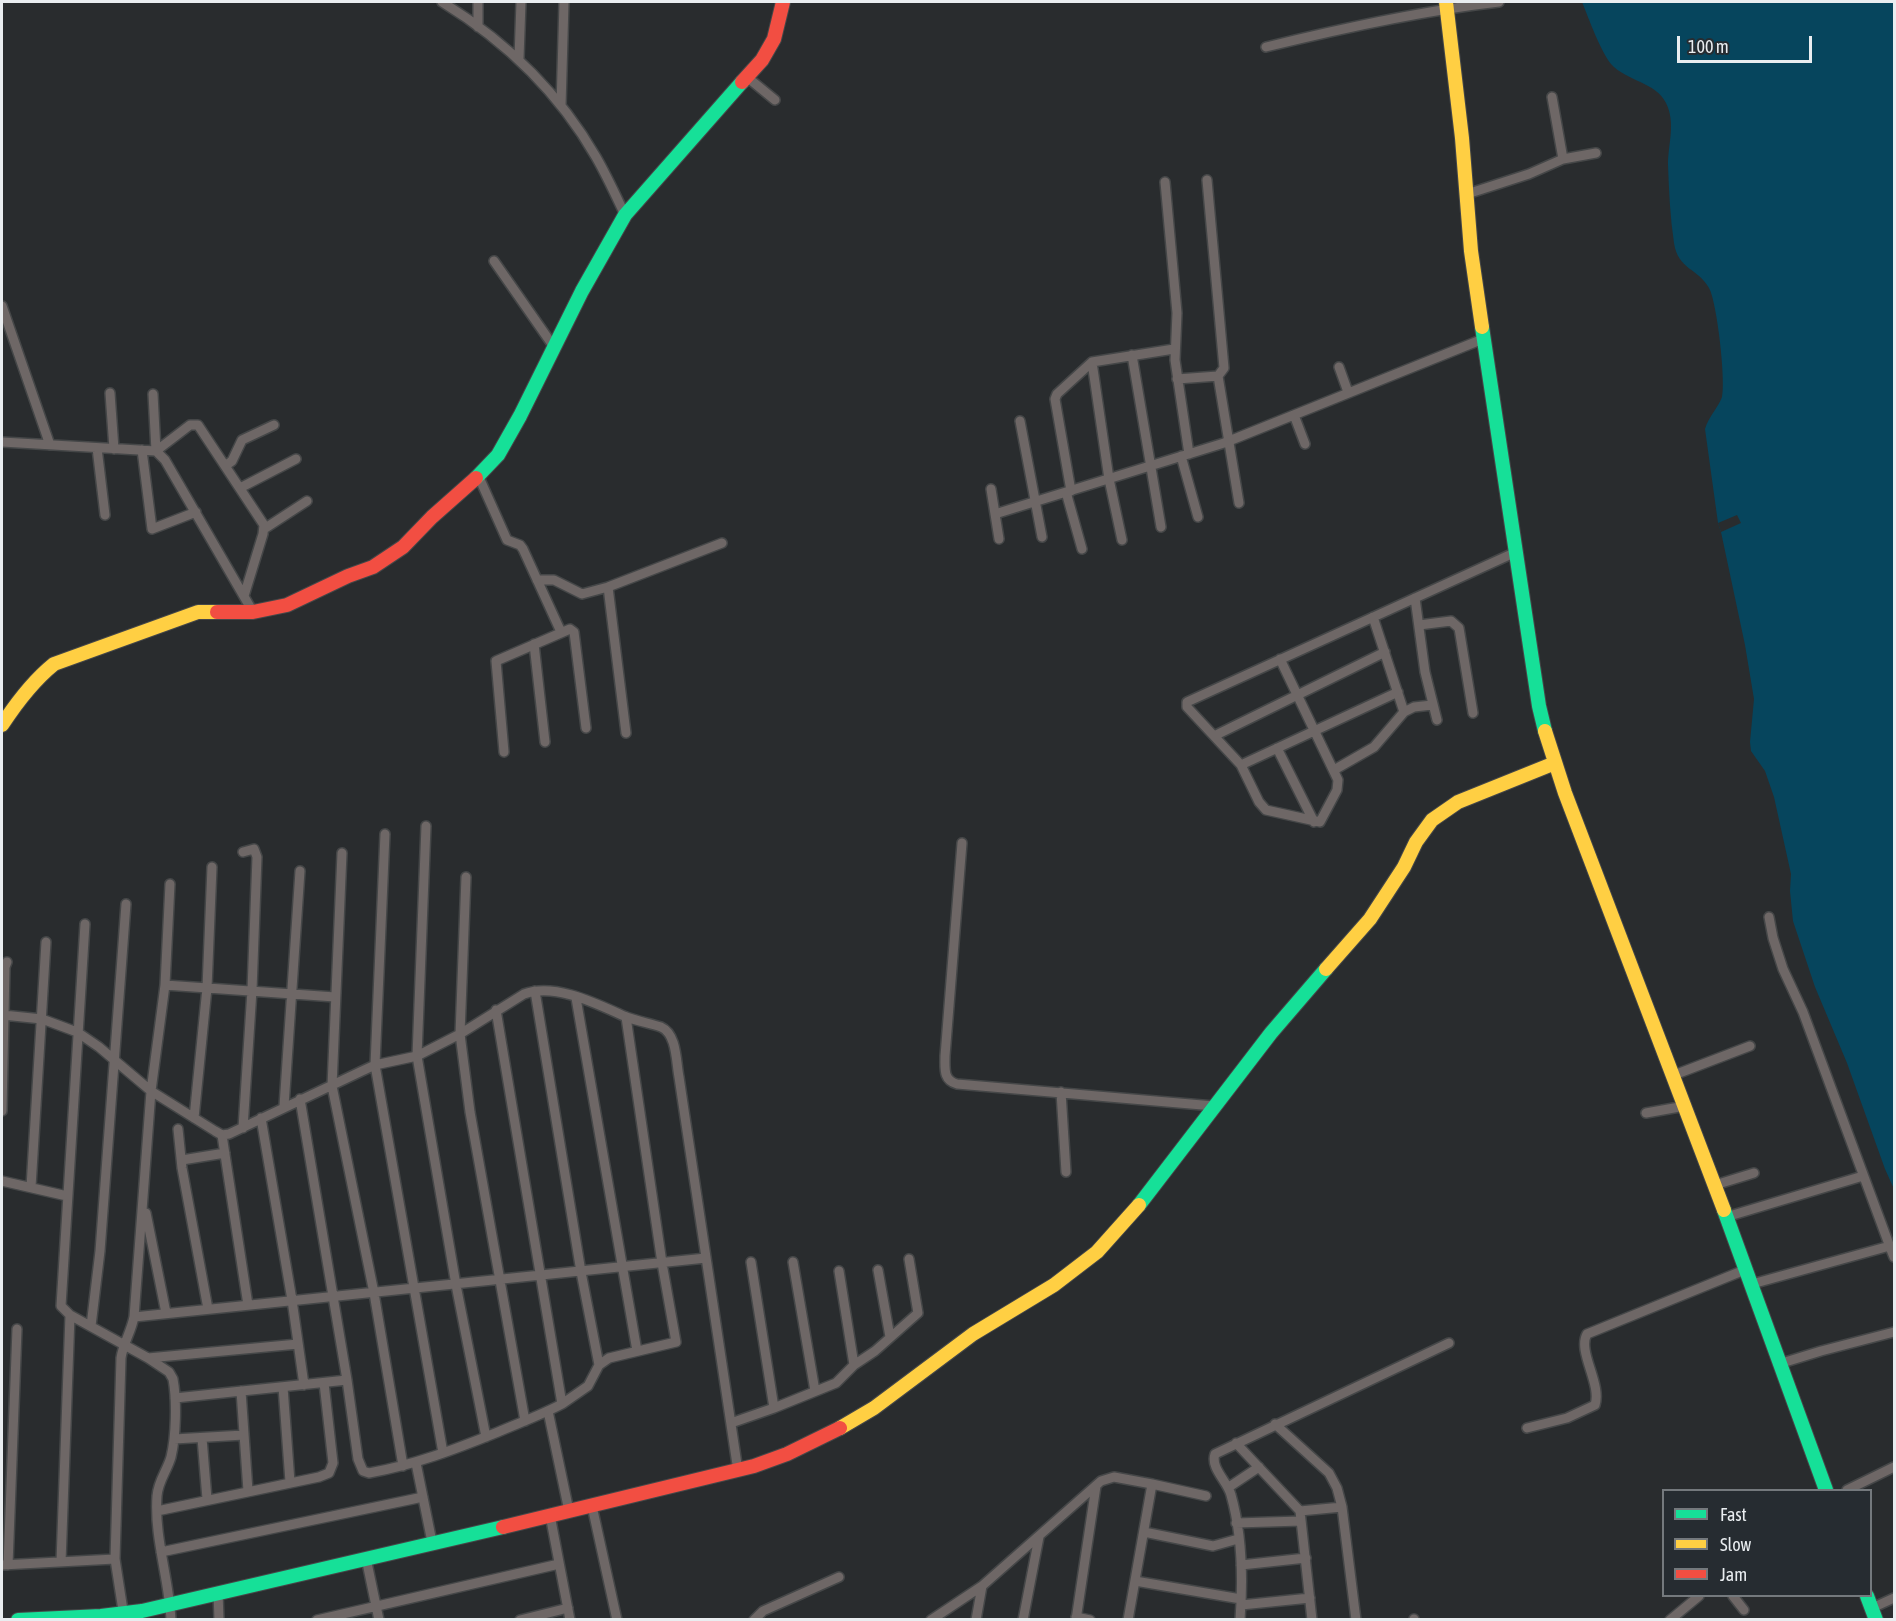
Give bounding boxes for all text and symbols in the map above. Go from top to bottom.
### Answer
scale bar [1680,24,1815,62]
text: 100 m [1688,36,1729,57]
legend [1662,1489,1872,1597]
text: Fast [1720,1504,1747,1525]
text: Slow [1720,1534,1751,1555]
text: Jam [1720,1564,1747,1585]

